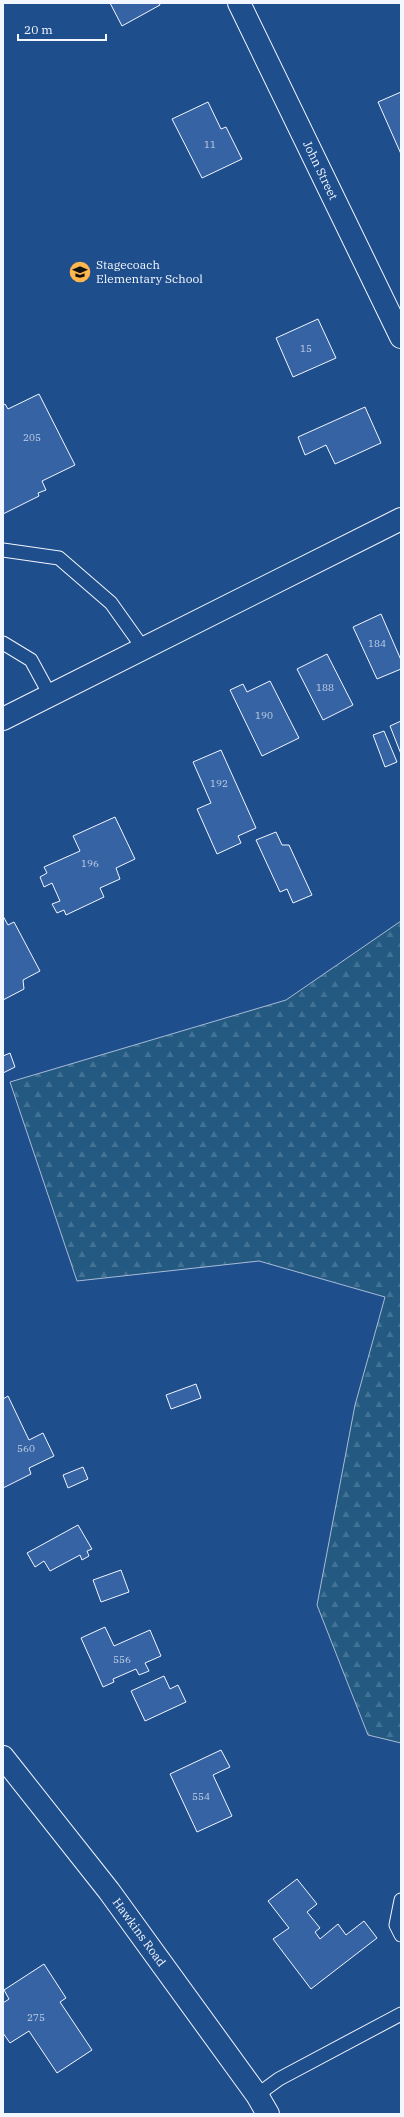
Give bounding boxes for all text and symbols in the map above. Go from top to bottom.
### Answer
scale bar [18,16,106,42]
text: 20 m [24,22,53,37]
house number: 11 [204,138,216,151]
street label: John Street [300,138,341,202]
place label: Stagecoach Elementary School [96,257,203,286]
school or university icon: Stagecoach Elementary School [67,259,93,285]
house number: 15 [300,342,312,355]
house number: 205 [23,431,41,444]
house number: 184 [368,637,386,650]
house number: 188 [316,681,334,694]
house number: 190 [255,709,273,722]
house number: 192 [210,777,228,790]
house number: 196 [81,857,99,870]
house number: 560 [17,1442,35,1455]
house number: 556 [113,1653,131,1666]
house number: 554 [192,1790,210,1803]
street label: Hawkins Road [110,1895,169,1969]
house number: 275 [27,2011,45,2024]

